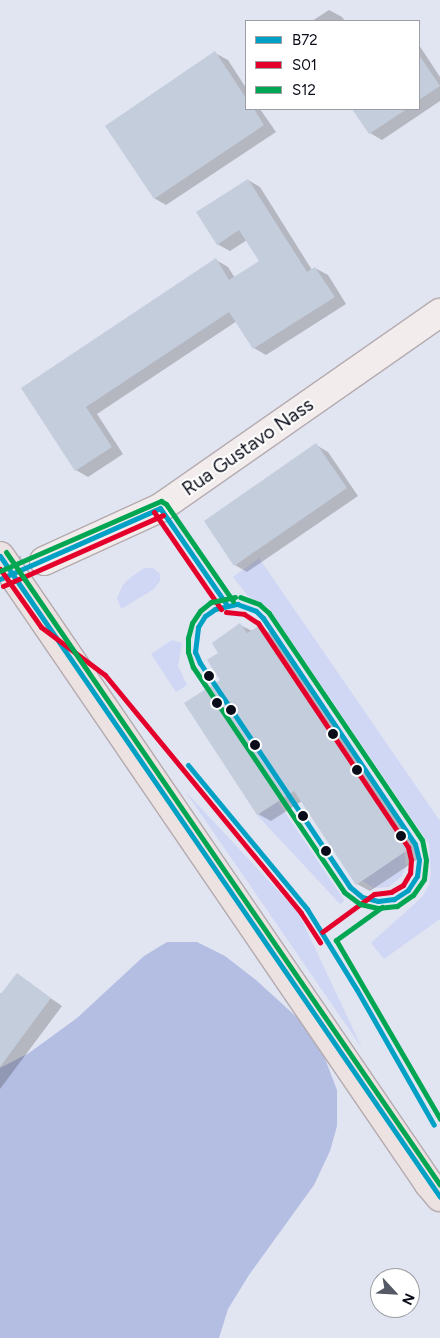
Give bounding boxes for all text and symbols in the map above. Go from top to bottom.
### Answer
legend [245,20,420,110]
text: B72 [292,31,318,49]
text: S01 [292,56,317,74]
text: S12 [292,81,316,99]
street label: Rua Gustavo Nass [178,393,318,501]
unlabelled marker [204,671,214,681]
unlabelled marker [212,698,222,708]
unlabelled marker [226,705,236,715]
unlabelled marker [328,729,338,739]
unlabelled marker [250,740,260,750]
unlabelled marker [352,765,362,775]
unlabelled marker [298,811,308,821]
unlabelled marker [396,831,406,841]
unlabelled marker [321,846,331,856]
north arrow [370,1268,420,1318]
text: N [398,1291,418,1308]

